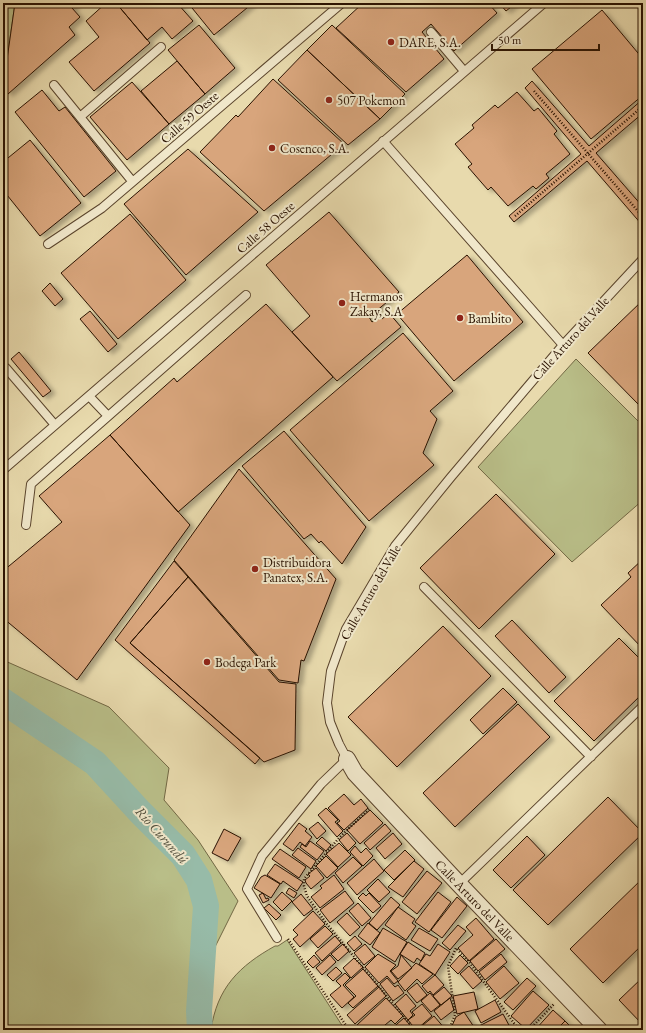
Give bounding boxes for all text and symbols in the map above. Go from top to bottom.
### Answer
scale bar [492,26,599,52]
text: 50 m [498,32,522,48]
place label: DARE, S.A. [399,34,461,51]
marker: DARE, S.A. [386,37,396,47]
street label: Calle 59 Oeste [157,87,222,147]
place label: 507 Pokemon [337,92,406,109]
marker: 507 Pokemon [324,95,334,105]
place label: Cosenco, S.A. [280,140,350,157]
marker: Cosenco, S.A. [267,143,277,153]
street label: Calle 58 Oeste [233,197,298,257]
place label: Hermanos Zakay, S.A [350,288,404,320]
street label: Calle Arturo del Valle [528,293,613,384]
marker: Hermanos Zakay, S.A [337,298,347,308]
place label: Bambito [468,310,511,327]
marker: Bambito [455,313,465,323]
street label: Calle Arturo del Valle [336,542,405,643]
place label: Distribuidora Panatex, S.A. [263,554,332,586]
marker: Distribuidora Panatex, S.A. [250,564,260,574]
place label: Bodega Park [215,654,277,671]
marker: Bodega Park [202,657,212,667]
water label: Río Curundú [131,802,193,868]
street label: Calle Arturo del Valle [431,856,518,945]

